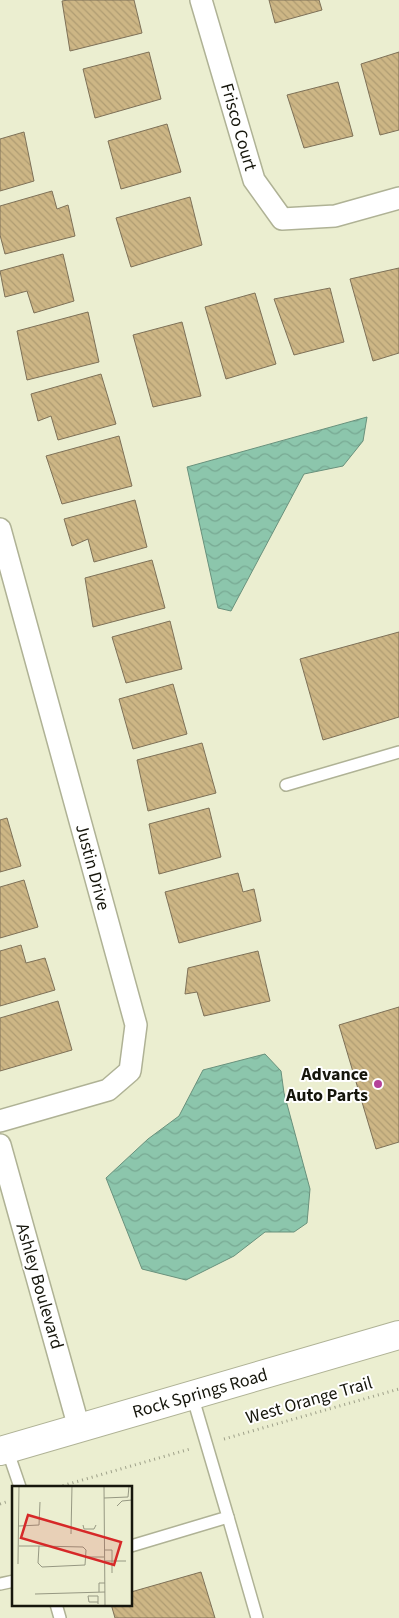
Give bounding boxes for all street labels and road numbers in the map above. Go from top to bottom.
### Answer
street label: Frisco Court [214,80,263,174]
street label: Justin Drive [69,821,116,913]
street label: Ashley Boulevard [10,1220,69,1352]
street label: Rock Springs Road [130,1362,271,1425]
street label: West Orange Trail [243,1370,375,1431]

